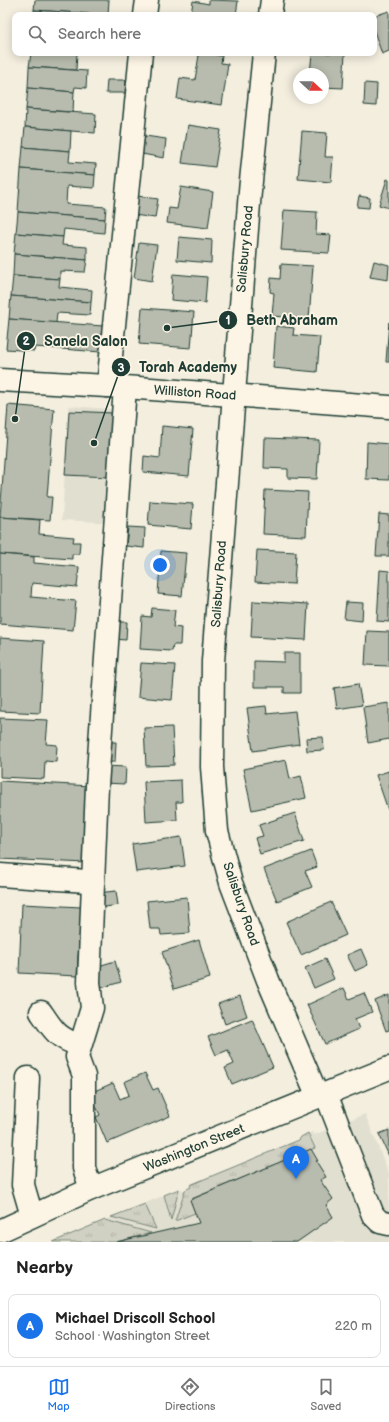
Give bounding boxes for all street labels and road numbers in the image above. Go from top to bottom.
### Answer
street label: Salisbury Road [233,205,257,293]
street label: Williston Road [153,382,237,404]
street label: Salisbury Road [208,540,230,628]
street label: Salisbury Road [219,860,263,948]
street label: Washington Street [141,1120,247,1176]

